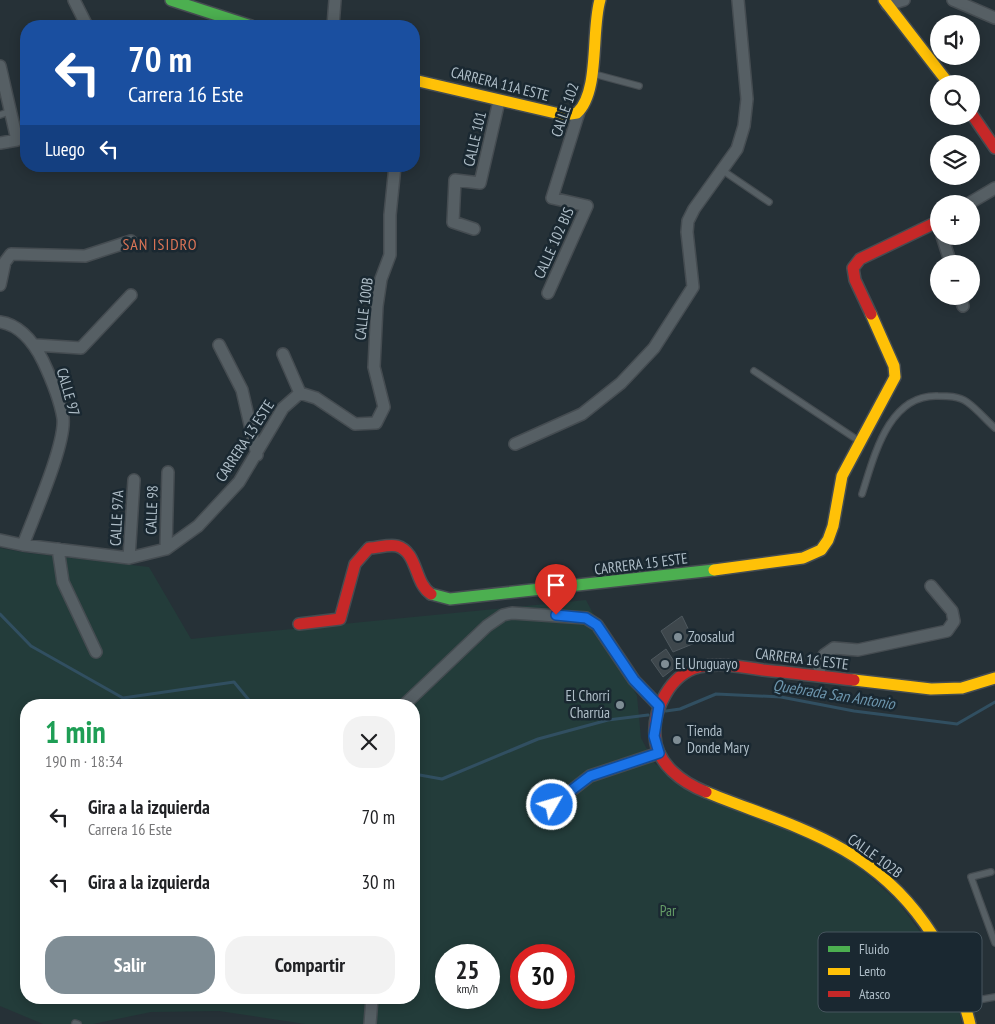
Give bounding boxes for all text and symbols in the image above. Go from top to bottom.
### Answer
map controls [930,15,980,305]
button: sound [930,15,980,65]
text: 70 m [128,36,192,82]
icon: left [45,40,110,105]
street label: CARRERA 11A ESTE [449,62,551,105]
button: search [930,75,980,125]
text: Carrera 16 Este [128,80,244,108]
street label: CALLE 102 [546,80,583,139]
street label: CALLE 101 [459,110,490,168]
icon: left [95,135,123,163]
button: layers [930,135,980,185]
text: Luego [45,137,85,161]
button: + [930,195,980,245]
street label: CALLE 102 BIS [529,204,578,281]
district label: SAN ISIDRO [122,234,198,254]
button: − [930,255,980,305]
street label: CALLE 100B [350,277,377,341]
street label: CALLE 97 [53,366,84,418]
street label: CARRERA 13 ESTE [211,396,278,485]
street label: CALLE 98 [141,485,162,535]
street label: CALLE 97A [106,489,128,546]
street label: CARRERA 15 ESTE [593,548,689,579]
pin [535,564,577,615]
icon: arrive [542,571,570,599]
place label: Zoosalud [688,627,735,646]
marker: Zoosalud [672,631,684,643]
street label: CARRERA 16 ESTE [754,643,850,674]
place label: El Uruguayo [675,654,738,673]
marker: El Uruguayo [659,658,671,670]
water label: Quebrada San Antonio [772,674,897,714]
place label: El Chorri Charrúa [565,686,610,722]
marker: El Chorri Charrúa [614,699,626,711]
text: 1 min [45,712,106,751]
button: close [343,716,395,768]
place label: Tienda Donde Mary [687,721,749,757]
marker: Tienda Donde Mary [671,734,683,746]
text: 190 m · 18:34 [45,751,123,771]
position arrow [525,778,577,830]
text: Gira a la izquierda [88,795,210,819]
icon: left [45,803,73,831]
text: 70 m [362,805,395,829]
text: Carrera 16 Este [88,819,172,839]
street label: CALLE 102B [844,829,906,882]
icon: left [45,868,73,896]
text: Gira a la izquierda [88,870,210,894]
text: 30 m [362,870,395,894]
park label: Par [660,901,677,920]
legend [818,932,982,1012]
button: Salir [45,936,215,994]
button: Compartir [225,936,395,994]
text: Fluido [859,940,889,958]
speed limit sign: 30 [510,944,575,1009]
text: 25 [456,954,479,986]
text: Lento [859,962,886,980]
text: km/h [457,981,478,996]
text: Atasco [859,985,890,1003]

